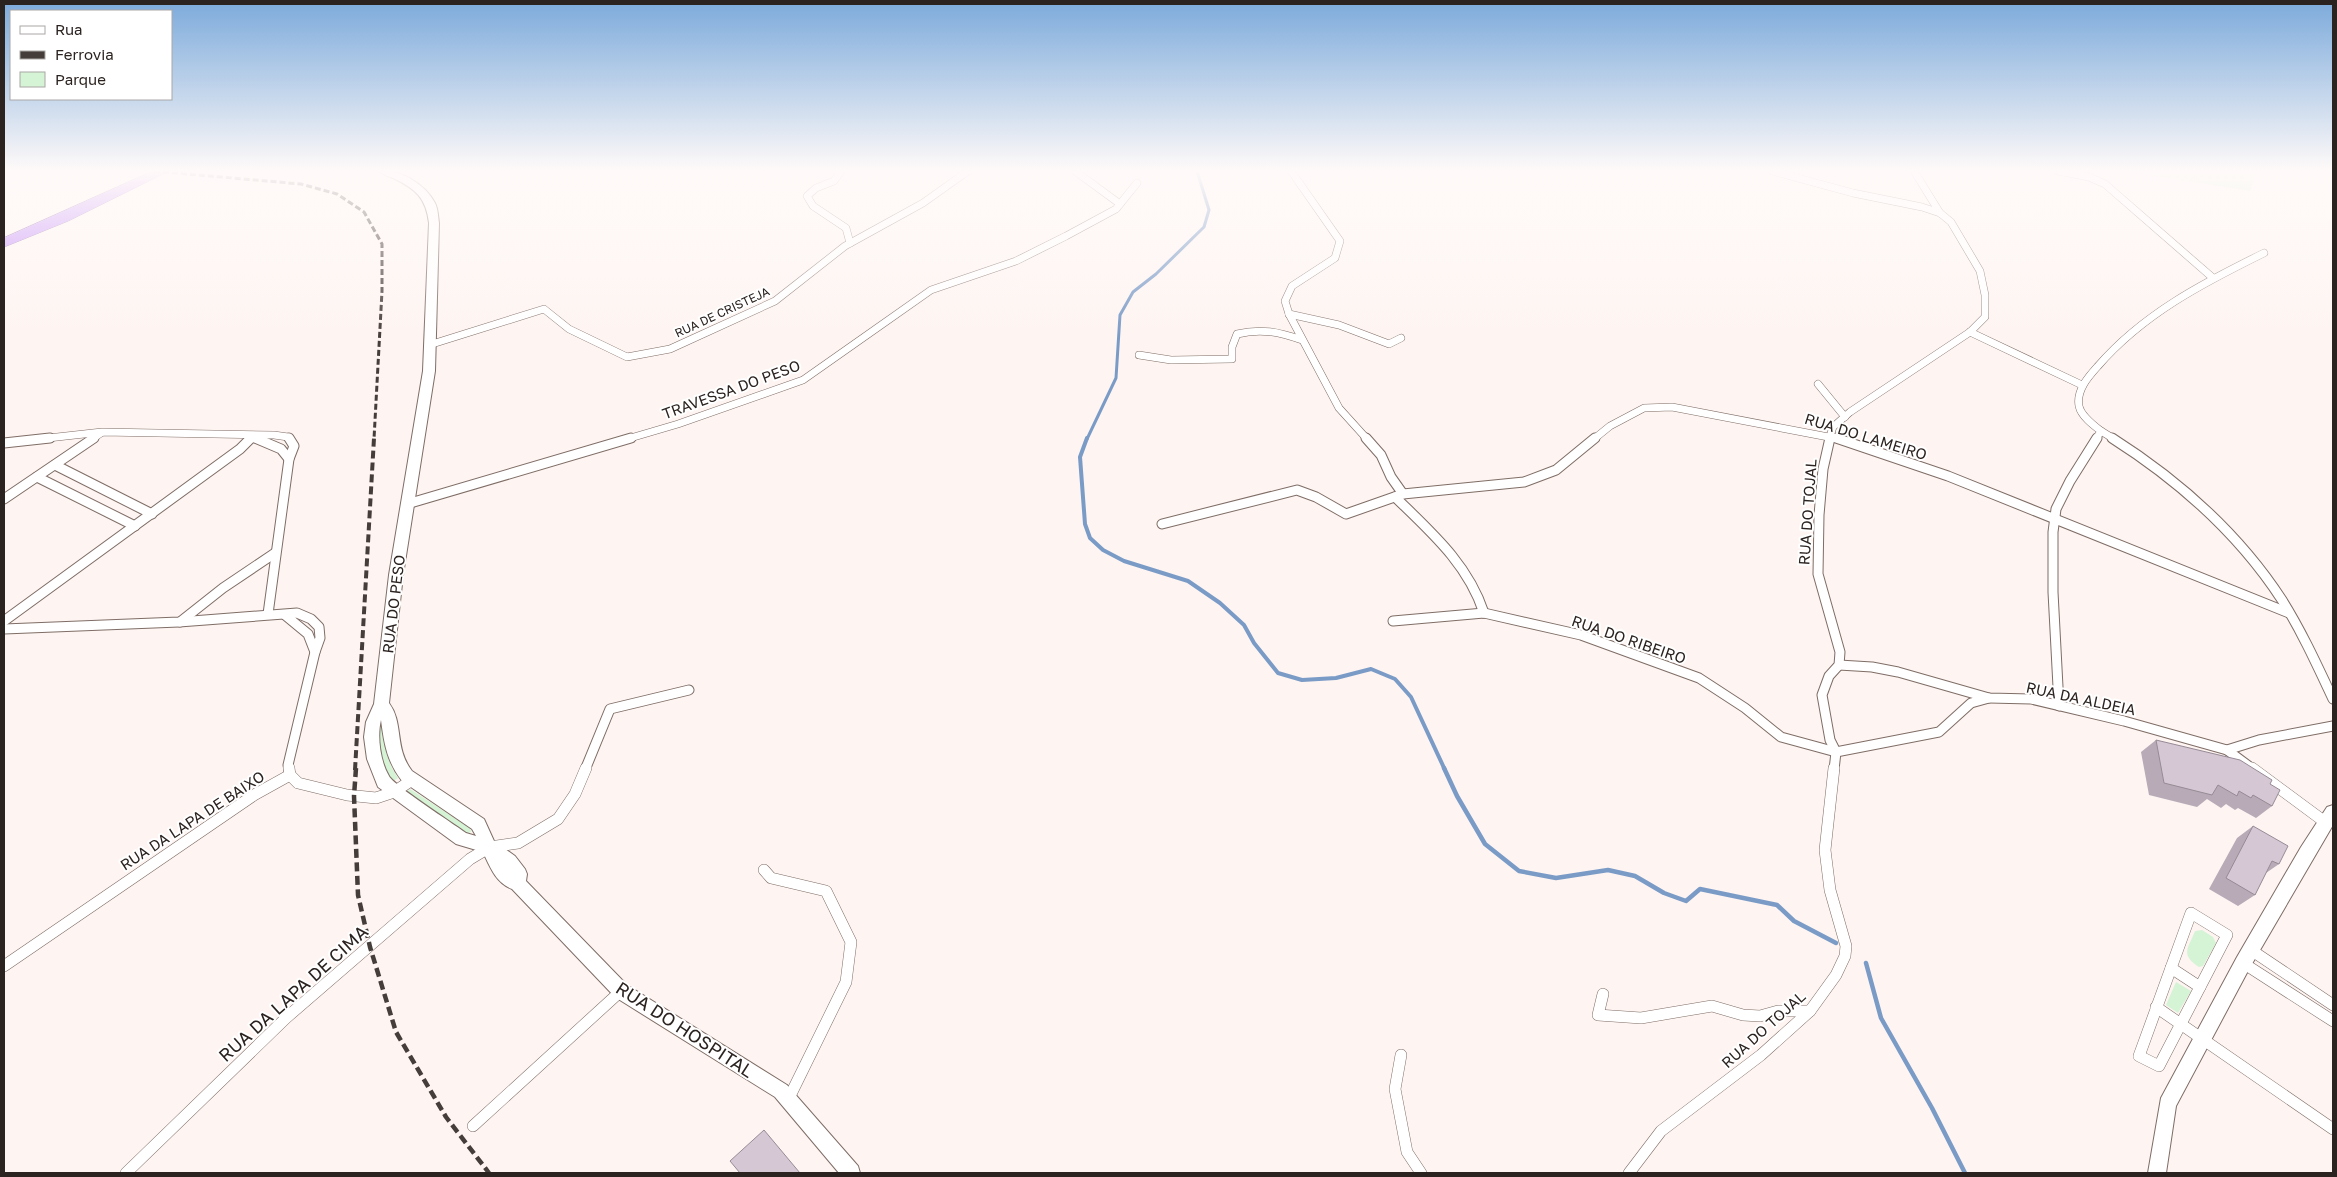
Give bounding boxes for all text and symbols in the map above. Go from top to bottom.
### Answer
legend [10,10,172,100]
text: Rua [55,20,82,38]
text: Ferrovia [55,45,114,63]
text: Parque [55,70,106,88]
street label: RUA DE CRISTEJA [672,283,772,341]
street label: TRAVESSA DO PESO [660,356,802,422]
street label: RUA DO LAMEIRO [1803,409,1929,463]
street label: RUA DO TOJAL [1794,458,1820,566]
street label: RUA DO PESO [378,554,408,654]
street label: RUA DO RIBEIRO [1569,611,1689,667]
street label: RUA DA ALDEIA [2025,678,2137,718]
street label: RUA DA LAPA DE BAIXO [116,767,268,873]
street label: RUA DA LAPA DE CIMA [214,920,372,1066]
street label: RUA DO HOSPITAL [612,976,758,1082]
street label: RUA DO TOJAL [1717,986,1809,1071]

